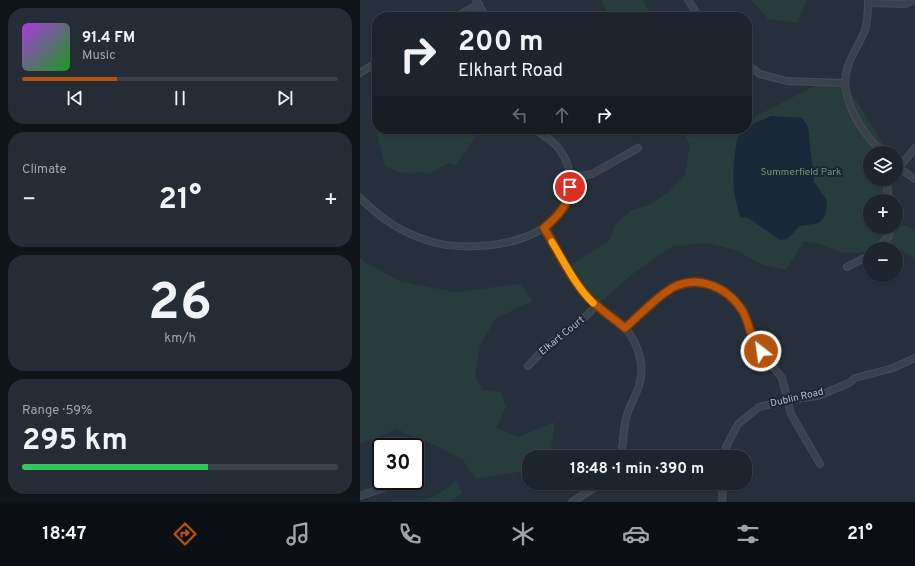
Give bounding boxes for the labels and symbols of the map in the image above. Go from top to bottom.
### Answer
park label: Summerfield Park [761,166,841,179]
pin [553,170,587,204]
street label: Elkart Court [537,314,588,358]
position arrow [740,330,782,372]
street label: Dublin Road [769,386,825,410]
speed limit sign: 30 [372,438,424,490]

